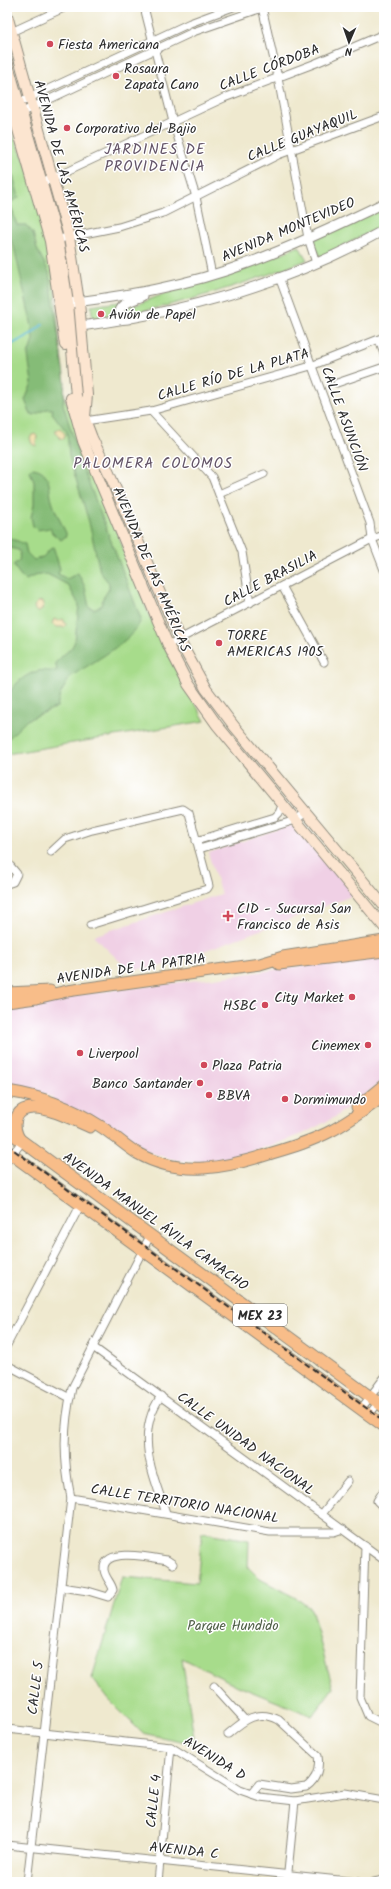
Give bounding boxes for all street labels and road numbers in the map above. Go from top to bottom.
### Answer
street label: CALLE CÓRDOBA [216,39,323,97]
street label: AVENIDA DE LAS AMÉRICAS [27,78,95,255]
street label: CALLE GUAYAQUIL [244,104,361,168]
street label: AVENIDA MONTEVIDEO [218,192,359,268]
street label: CALLE RÍO DE LA PLATA [155,343,312,407]
street label: CALLE ASUNCIÓN [315,364,373,476]
street label: AVENIDA DE LAS AMÉRICAS [106,483,196,656]
street label: CALLE BRASILIA [219,545,321,613]
street label: AVENIDA DE LA PATRIA [55,948,207,990]
street label: AVENIDA MANUEL ÁVILA CAMACHO [58,1147,253,1297]
road number: MEX 23 [233,1304,287,1326]
street label: CALLE UNIDAD NACIONAL [172,1386,319,1501]
street label: CALLE TERRITORIO NACIONAL [89,1478,280,1530]
street label: CALLE 5 [22,1659,50,1716]
street label: AVENIDA D [179,1731,250,1787]
street label: CALLE 4 [140,1773,168,1829]
street label: AVENIDA C [148,1836,220,1866]

